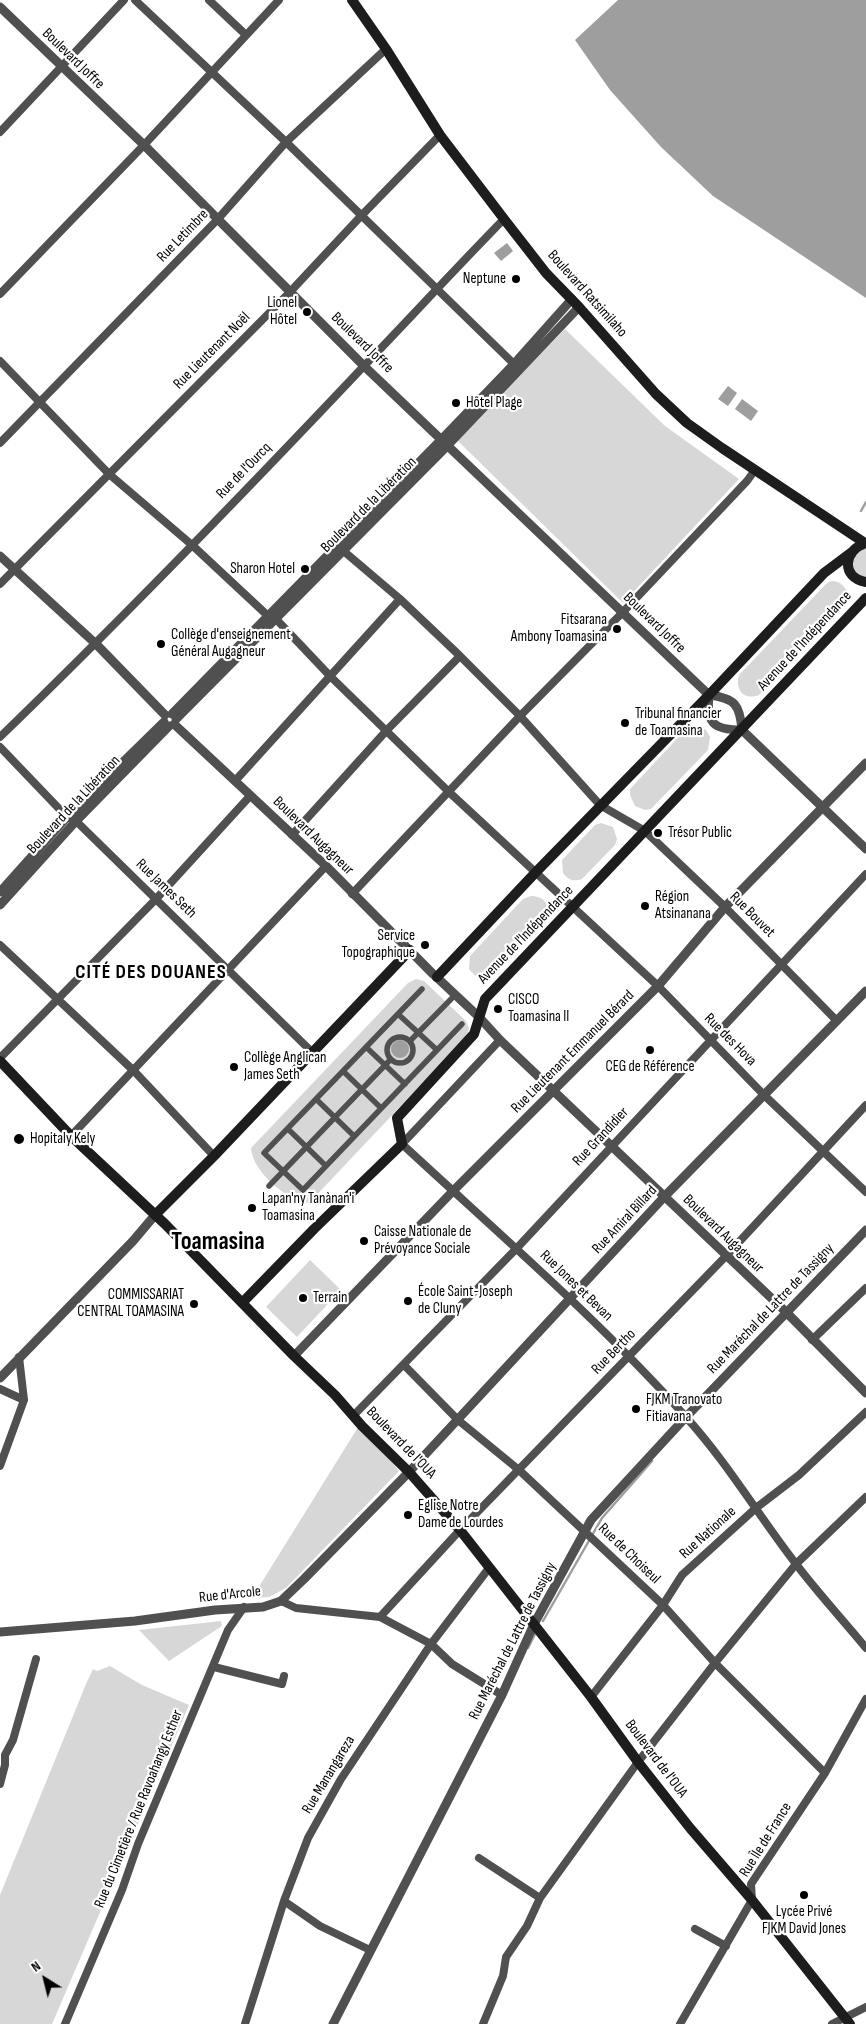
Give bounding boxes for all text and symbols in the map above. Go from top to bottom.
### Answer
street label: Boulevard Joffre [38,25,108,93]
street label: Rue Letimbre [153,206,213,266]
street label: Boulevard Ratsimilaho [543,247,631,341]
place label: Neptune [463,270,506,288]
marker: Neptune [510,273,522,285]
place label: Lionel Hôtel [267,294,297,329]
marker: Lionel Hôtel [301,306,313,318]
street label: Rue Lieutenant Noël [170,309,254,393]
street label: Boulevard Joffre [327,309,397,377]
place label: Hôtel Plage [466,394,522,412]
marker: Hôtel Plage [450,397,462,409]
street label: Rue de l'Ourcq [213,439,275,503]
street label: Boulevard de la Libération [317,453,421,557]
place label: Sharon Hotel [230,560,295,578]
marker: Sharon Hotel [299,563,311,575]
street label: Avenue de l'Indépendance [754,587,856,695]
street label: Boulevard Joffre [619,589,689,657]
place label: Fitsarana Ambony Toamasina [511,611,607,646]
marker: Fitsarana Ambony Toamasina [611,623,623,635]
place label: Collège d'enseignement Général Augagneur [171,626,291,661]
marker: Collège d'enseignement Général Augagneur [155,638,167,650]
place label: Tribunal financier de Toamasina [635,705,721,740]
marker: Tribunal financier de Toamasina [619,717,631,729]
street label: Boulevard de la Libération [24,752,124,858]
street label: Boulevard Augagneur [269,793,357,879]
place label: Trésor Public [668,824,732,842]
marker: Trésor Public [652,827,664,839]
street label: Rue James Seth [132,856,200,922]
street label: Avenue de l'Indépendance [474,882,578,988]
place label: Région Atsinanana [655,888,711,923]
street label: Rue Bouvet [725,888,779,942]
marker: Région Atsinanana [639,900,651,912]
place label: Service Topographique [342,927,415,962]
marker: Service Topographique [419,939,431,951]
district label: CITÉ DES DOUANES [73,961,229,985]
street label: Rue Lieutenant Emmanuel Bérard [508,987,638,1117]
place label: CISCO Toamasina II [508,991,569,1026]
marker: CISCO Toamasina II [492,1003,504,1015]
street label: Rue des Hova [700,1010,760,1070]
marker: CEG de Référence [644,1044,656,1056]
place label: Collège Anglican James Seth [244,1049,326,1084]
place label: CEG de Référence [605,1058,695,1076]
marker: Collège Anglican James Seth [228,1061,240,1073]
street label: Rue Grandidier [569,1104,633,1170]
place label: Hopitaly Kely [30,1130,95,1148]
marker: Hopitaly Kely [12,1132,26,1146]
street label: Rue Amiral Billard [589,1182,661,1258]
place label: Lapan'ny Tanànan'i Toamasina [262,1190,354,1225]
street label: Boulevard Augagneur [679,1191,767,1277]
marker: Lapan'ny Tanànan'i Toamasina [246,1202,258,1214]
place label: Caisse Nationale de Prévoyance Sociale [374,1223,471,1258]
district label: Toamasina [171,1228,265,1258]
marker: Caisse Nationale de Prévoyance Sociale [358,1235,370,1247]
street label: Rue Maréchal de Lattre de Tassigny [704,1240,838,1378]
street label: Rue Jones et Bevan [536,1247,616,1325]
place label: École Saint-Joseph de Cluny [418,1283,513,1318]
place label: COMMISSARIAT CENTRAL TOAMASINA [77,1286,184,1321]
place label: Terrain [313,1289,347,1307]
marker: Terrain [297,1292,309,1304]
marker: École Saint-Joseph de Cluny [402,1295,414,1307]
marker: COMMISSARIAT CENTRAL TOAMASINA [188,1298,200,1310]
street label: Rue Bertho [588,1326,640,1378]
place label: FJKM Tranovato Fitiavana [646,1391,722,1426]
street label: Boulevard de l'OUA [362,1403,440,1483]
marker: FJKM Tranovato Fitiavana [630,1403,642,1415]
place label: Eglise Notre Dame de Lourdes [418,1497,503,1532]
street label: Rue Nationale [676,1503,740,1563]
marker: Eglise Notre Dame de Lourdes [402,1509,414,1521]
street label: Rue de Choiseul [594,1520,664,1588]
street label: Rue Maréchal de Lattre de Tassigny [465,1559,561,1723]
street label: Rue d'Arcole [198,1583,262,1607]
street label: Rue du Cimetière / Rue Ravoahangy Esther [91,1707,187,1911]
street label: Boulevard de l'OUA [621,1716,691,1802]
street label: Rue Manangareza [299,1733,359,1817]
street label: Rue Île de France [736,1799,796,1881]
marker: Lycée Privé FJKM David Jones [798,1889,810,1901]
place label: Lycée Privé FJKM David Jones [762,1903,846,1938]
north arrow [20,1954,70,2004]
text: N [28,1957,44,1976]

